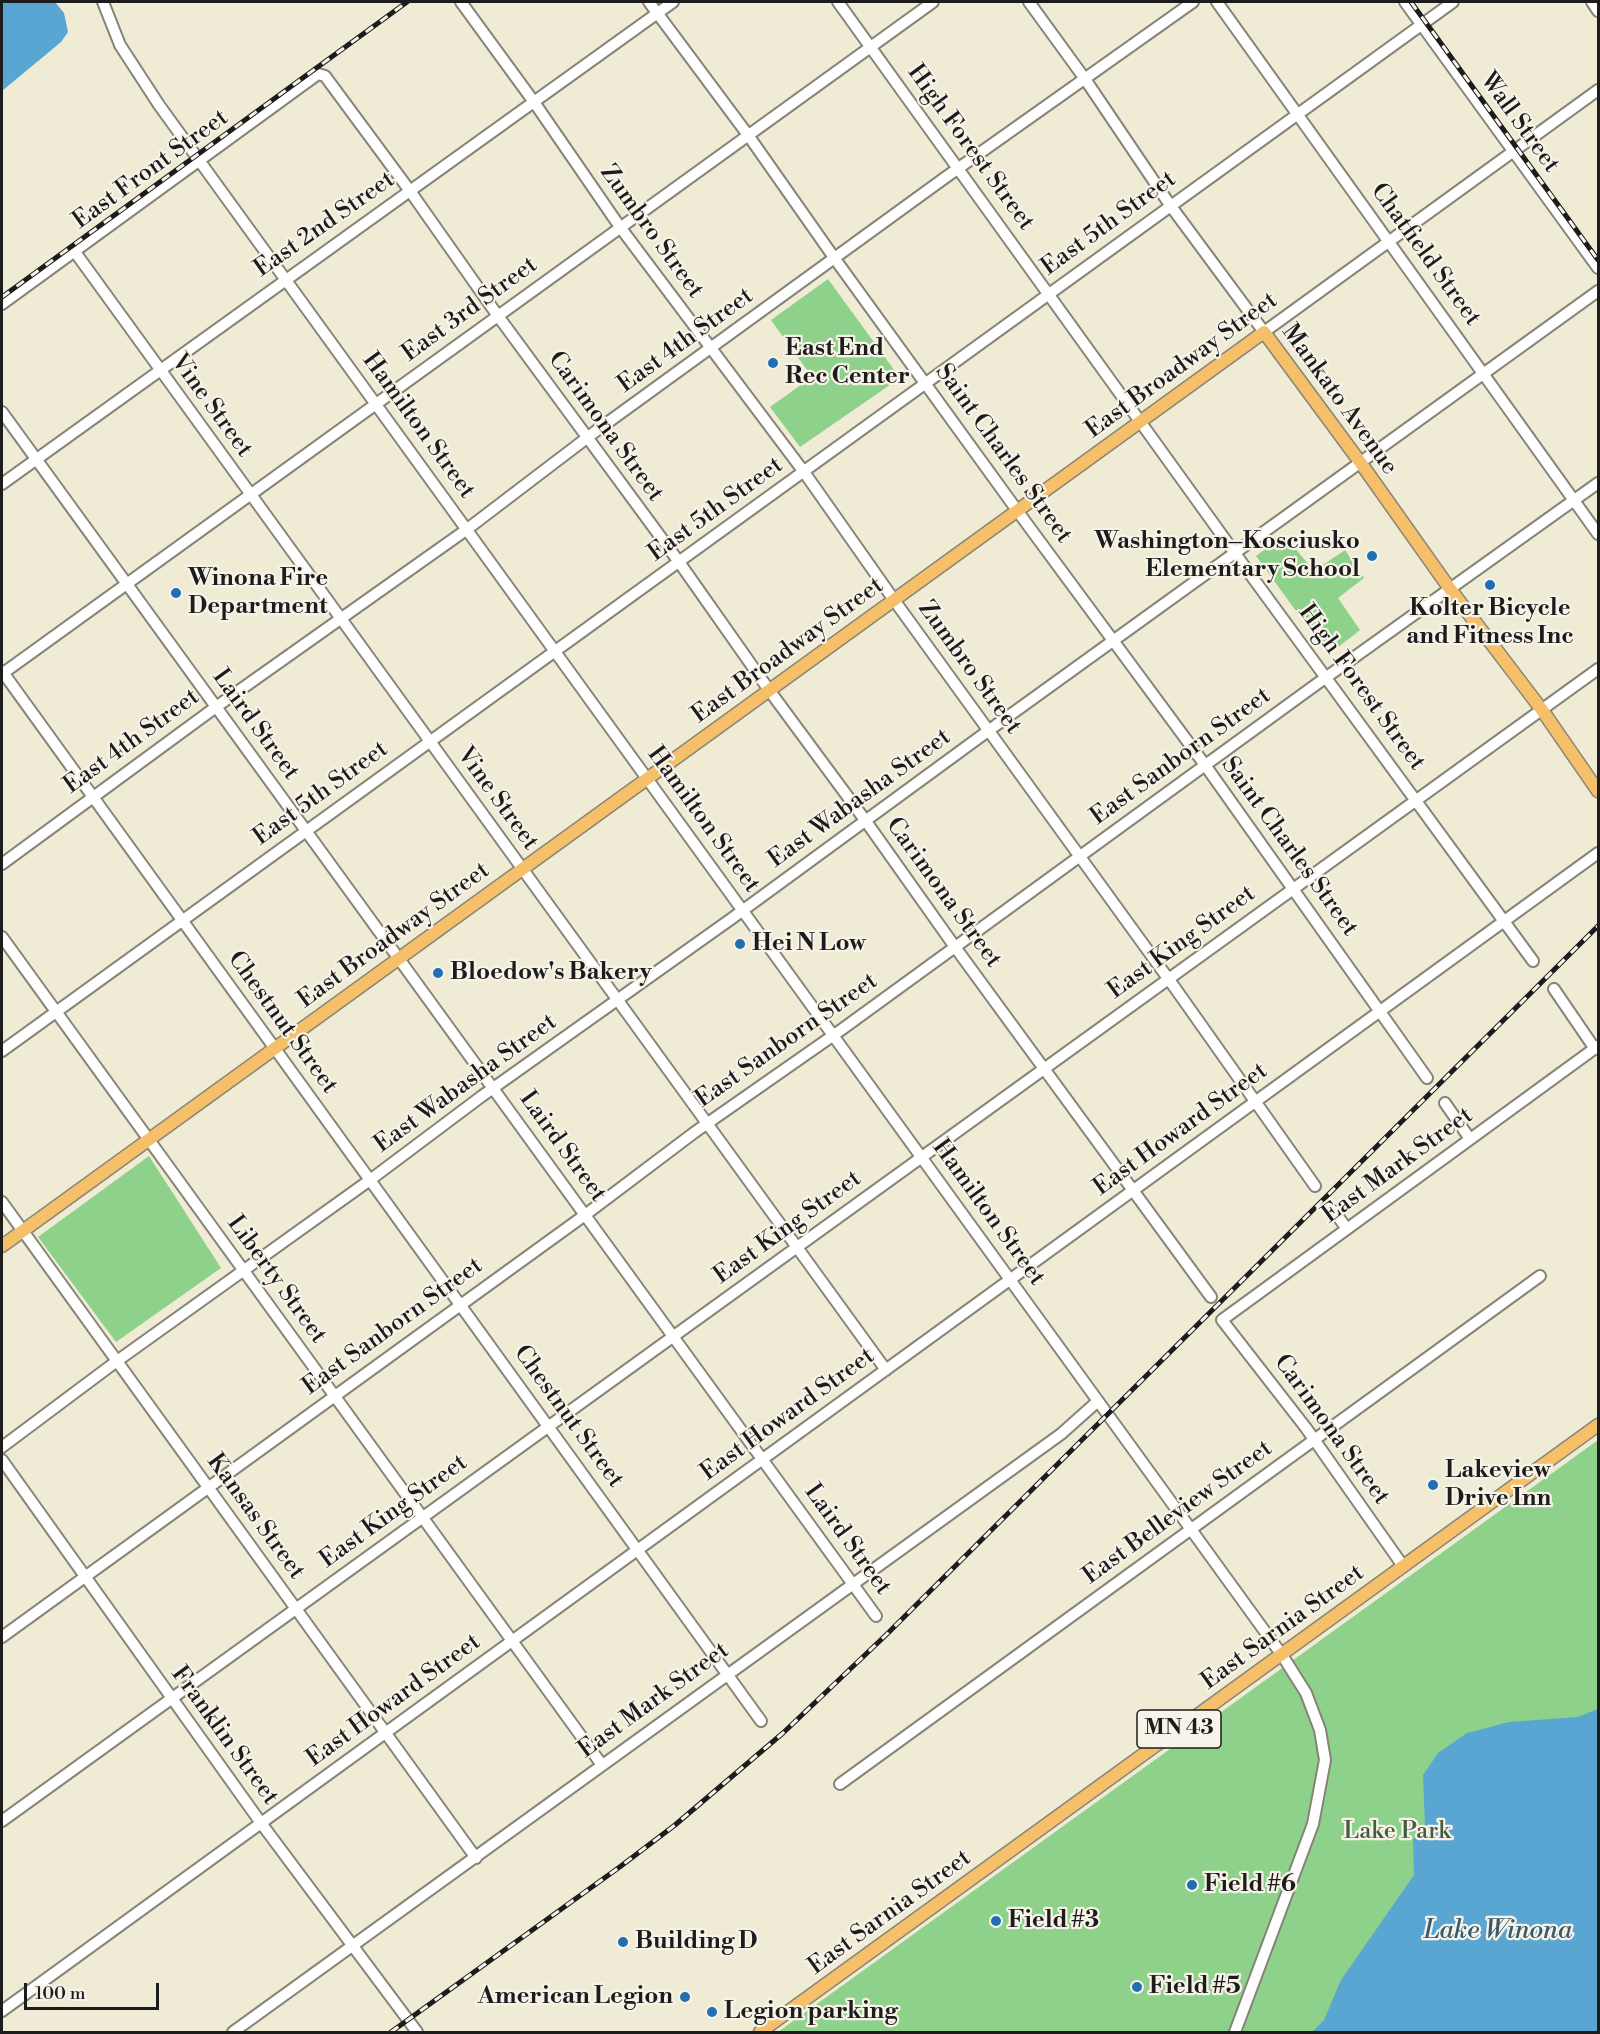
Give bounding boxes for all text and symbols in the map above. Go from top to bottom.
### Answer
street label: High Forest Street [900,59,1040,237]
street label: Wall Street [1473,67,1565,179]
street label: East Front Street [68,104,234,236]
street label: Zumbro Street [593,160,709,304]
street label: East 2nd Street [249,166,401,284]
street label: East 5th Street [1036,166,1182,282]
street label: Chatfield Street [1364,178,1486,332]
street label: East 3rd Street [397,251,543,369]
street label: East 4th Street [613,282,759,400]
street label: East Broadway Street [1081,287,1283,445]
street label: Mankato Avenue [1275,319,1403,481]
place label: East End Rec Center [785,335,910,391]
street label: Carimona Street [541,346,669,508]
street label: Hamilton Street [355,347,481,505]
street label: Vine Street [164,349,258,463]
marker: East End Rec Center [766,356,780,370]
street label: Saint Charles Street [928,359,1078,549]
street label: East 5th Street [643,452,789,568]
place label: Washington–Kosciusko Elementary School [1094,528,1360,584]
marker: Washington–Kosciusko Elementary School [1365,549,1379,563]
place label: Winona Fire Department [188,565,328,621]
street label: East Broadway Street [687,572,889,730]
marker: Kolter Bicycle and Fitness Inc [1483,578,1497,592]
marker: Winona Fire Department [169,586,183,600]
place label: Kolter Bicycle and Fitness Inc [1406,595,1574,651]
street label: Zumbro Street [911,596,1027,740]
street label: High Forest Street [1291,599,1431,777]
street label: Laird Street [205,664,305,786]
street label: East Sanborn Street [1085,682,1277,832]
street label: East 4th Street [59,683,205,801]
street label: East Wabasha Street [763,723,957,875]
street label: East 5th Street [248,736,394,852]
street label: Hamilton Street [640,741,766,899]
street label: Vine Street [450,742,544,856]
street label: Saint Charles Street [1214,752,1364,942]
street label: Carimona Street [879,812,1007,974]
street label: East Broadway Street [293,857,495,1015]
street label: East King Street [1103,880,1261,1006]
place label: Hei N Low [752,930,866,958]
marker: Hei N Low [733,937,747,951]
street label: Chestnut Street [221,946,343,1100]
place label: Bloedow's Bakery [450,959,652,987]
marker: Bloedow's Bakery [431,966,445,980]
street label: East Sanborn Street [690,967,884,1115]
street label: East Wabasha Street [369,1008,563,1160]
street label: East Howard Street [1088,1057,1274,1203]
street label: Laird Street [512,1086,612,1208]
street label: East Mark Street [1317,1102,1479,1230]
street label: Hamilton Street [925,1134,1051,1292]
street label: East King Street [709,1165,867,1291]
street label: Liberty Street [220,1210,332,1350]
street label: East Sanborn Street [297,1252,489,1402]
street label: Chestnut Street [507,1340,629,1494]
street label: East Howard Street [695,1342,881,1488]
street label: Carimona Street [1267,1349,1395,1511]
street label: East Belleview Street [1078,1435,1278,1591]
street label: Kansas Street [200,1449,310,1585]
street label: East King Street [315,1449,473,1575]
place label: Lakeview Drive Inn [1445,1457,1551,1513]
marker: Lakeview Drive Inn [1426,1478,1440,1492]
street label: Laird Street [797,1479,897,1601]
street label: East Sarnia Street [1196,1559,1370,1697]
street label: East Howard Street [301,1628,487,1774]
street label: East Mark Street [573,1637,735,1765]
street label: Franklin Street [164,1661,284,1811]
road number: MN 43 [1137,1710,1221,1748]
park label: Lake Park [1343,1818,1451,1846]
street label: East Sarnia Street [803,1844,977,1982]
place label: Field #6 [1204,1871,1296,1899]
marker: Field #6 [1185,1878,1199,1892]
place label: Field #3 [1008,1907,1099,1935]
marker: Field #3 [989,1914,1003,1928]
water label: Lake Winona [1424,1916,1572,1948]
place label: Building D [635,1928,757,1956]
marker: Building D [616,1935,630,1949]
scale bar [27,1971,162,2009]
place label: Field #5 [1149,1973,1241,2001]
marker: Field #5 [1130,1980,1144,1994]
text: 100 m [35,1982,86,2005]
place label: American Legion [478,1983,673,2011]
marker: American Legion [678,1990,692,2004]
place label: Legion parking [724,1998,898,2026]
marker: Legion parking [705,2005,719,2019]

